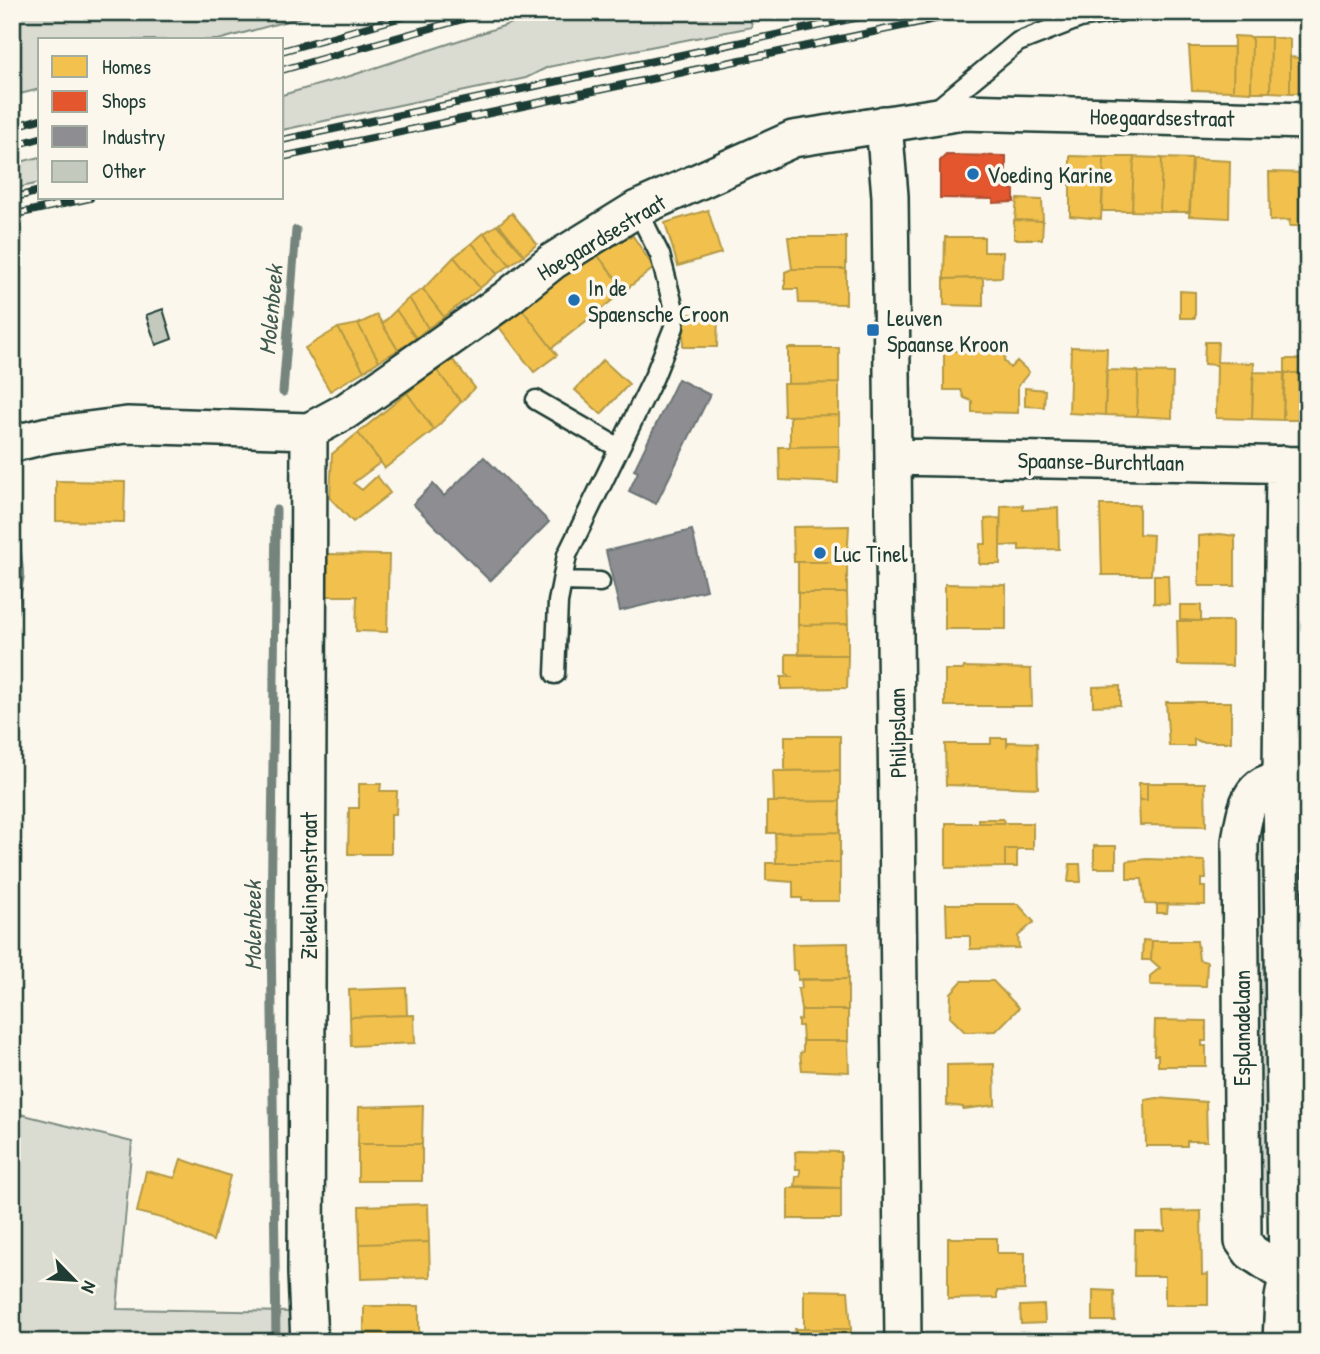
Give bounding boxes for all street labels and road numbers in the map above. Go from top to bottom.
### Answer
street label: Hoegaardsestraat [1089,100,1236,134]
street label: Hoegaardsestraat [531,186,672,288]
street label: Spaanse-Burchtlaan [1017,444,1185,478]
street label: Philipslaan [881,688,913,778]
street label: Ziekelingenstraat [293,811,324,960]
street label: Esplanadelaan [1226,970,1257,1086]

